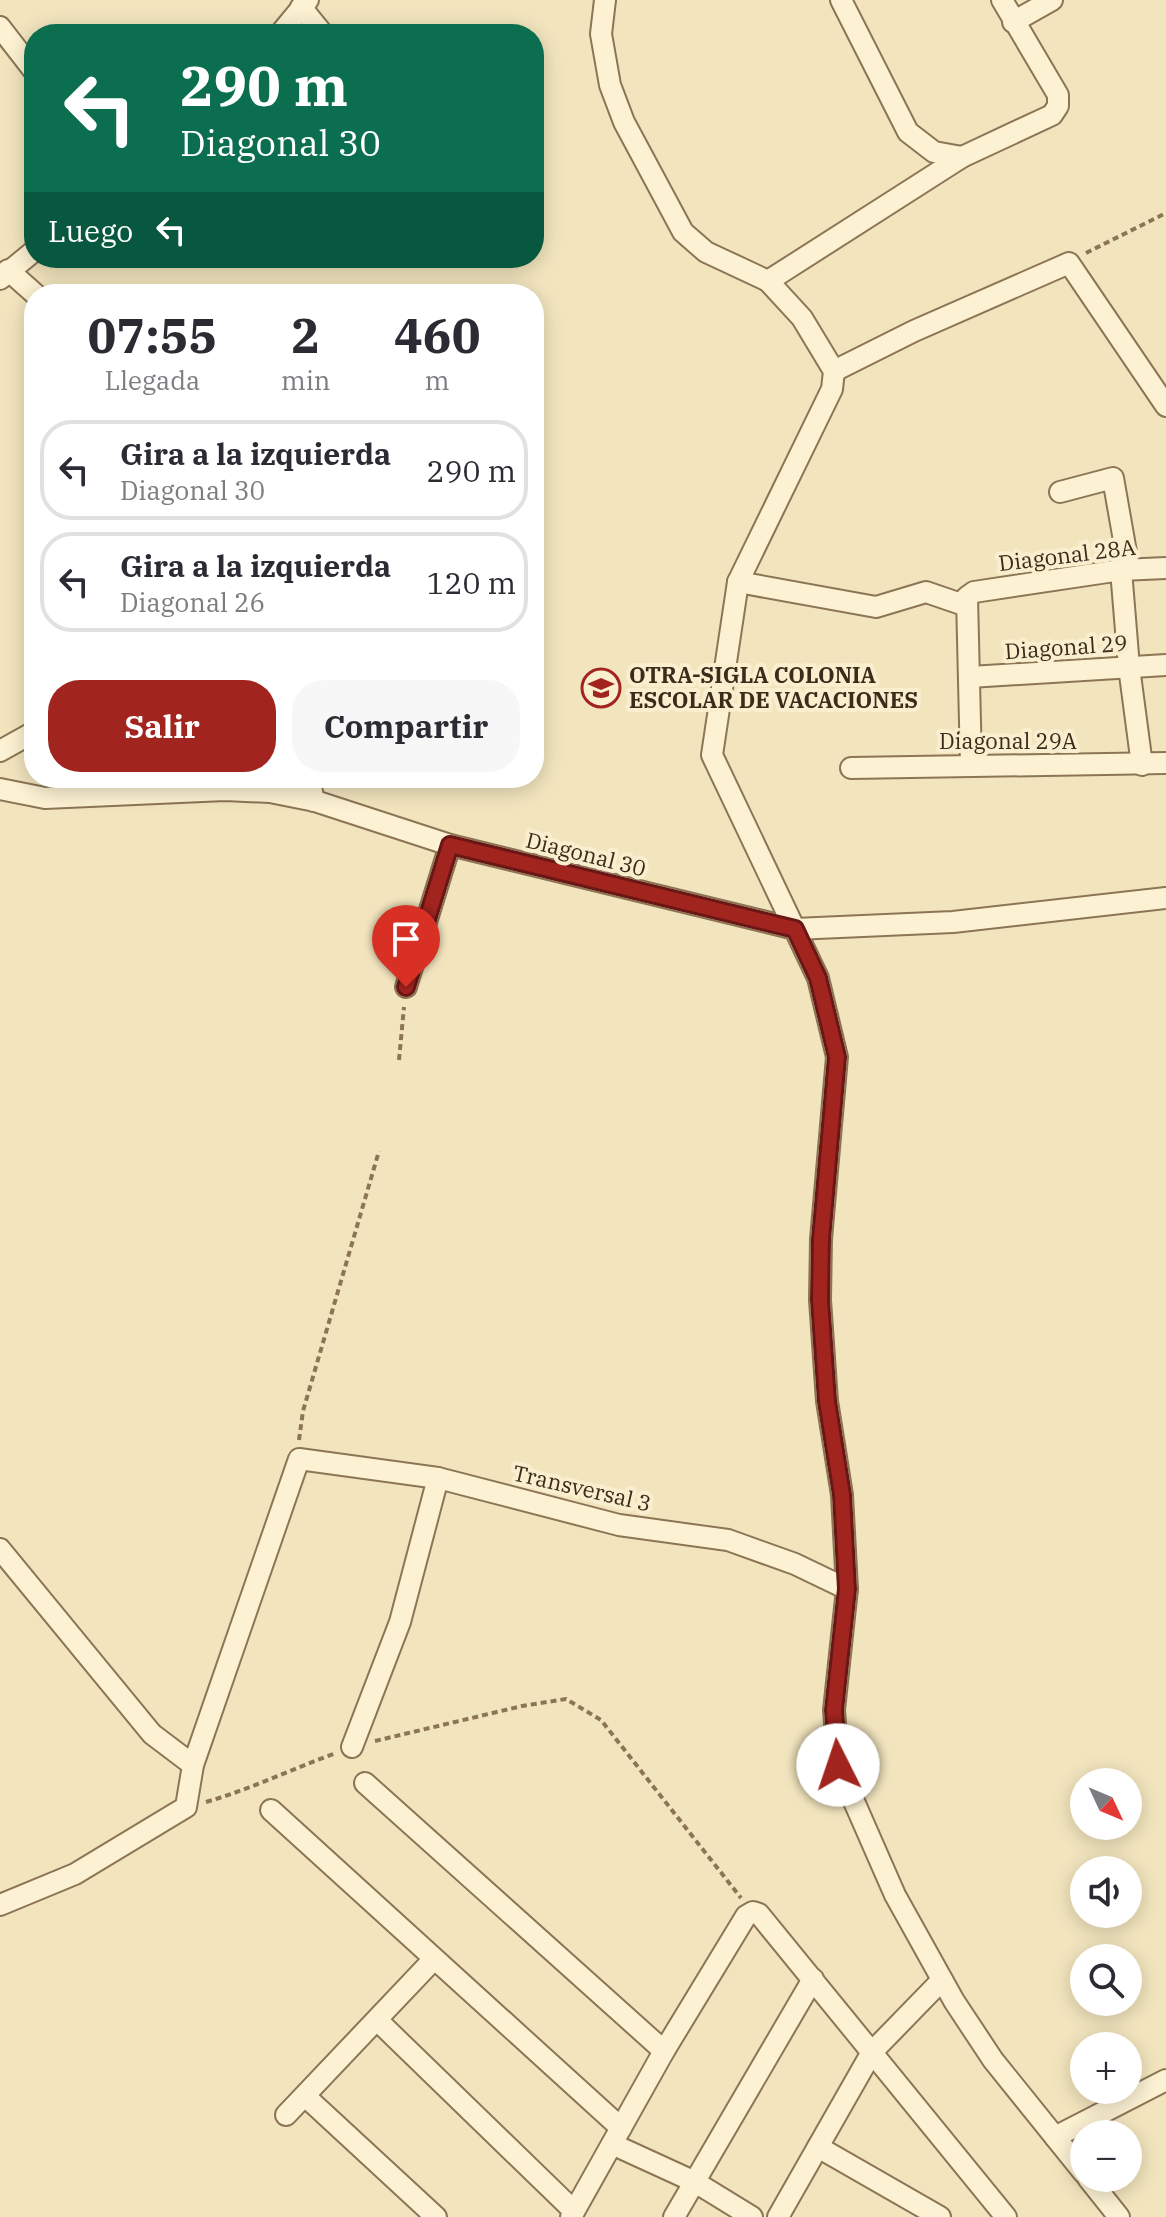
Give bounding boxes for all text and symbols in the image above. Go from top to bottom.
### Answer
text: 290 m [180,49,348,121]
icon: left [48,56,152,160]
text: Diagonal 30 [180,119,381,166]
icon: left [149,208,193,252]
text: Luego [48,211,133,250]
text: 07:55 [88,304,217,366]
text: 2 [291,304,320,366]
text: 460 [394,304,480,366]
text: Llegada [105,363,200,397]
text: min [281,363,330,397]
text: m [425,363,450,397]
text: Gira a la izquierda [120,434,391,473]
icon: left [52,448,96,492]
text: 290 m [426,451,516,490]
text: Diagonal 30 [120,473,265,507]
street label: Diagonal 28A [997,532,1137,577]
text: Gira a la izquierda [120,546,391,585]
icon: left [52,560,96,604]
text: 120 m [426,563,516,602]
text: Diagonal 26 [120,585,265,619]
street label: Diagonal 29 [1004,628,1128,665]
place label: OTRA-SIGLA COLONIA ESCOLAR DE VACACIONES [629,660,918,714]
school or university icon: OTRA-SIGLA COLONIA ESCOLAR DE VACACIONES [580,667,622,709]
button: Salir [48,680,276,772]
button: Compartir [292,680,520,772]
street label: Diagonal 29A [939,726,1077,755]
street label: Diagonal 30 [523,825,649,882]
pin [372,905,440,987]
icon: arrive [384,917,428,961]
street label: Transversal 3 [510,1458,654,1518]
position arrow [796,1723,880,1807]
north arrow [1070,1768,1142,1840]
map controls [1070,1768,1142,2192]
button: sound [1070,1856,1142,1928]
button: search [1070,1944,1142,2016]
button: + [1070,2032,1142,2104]
button: − [1070,2120,1142,2192]

